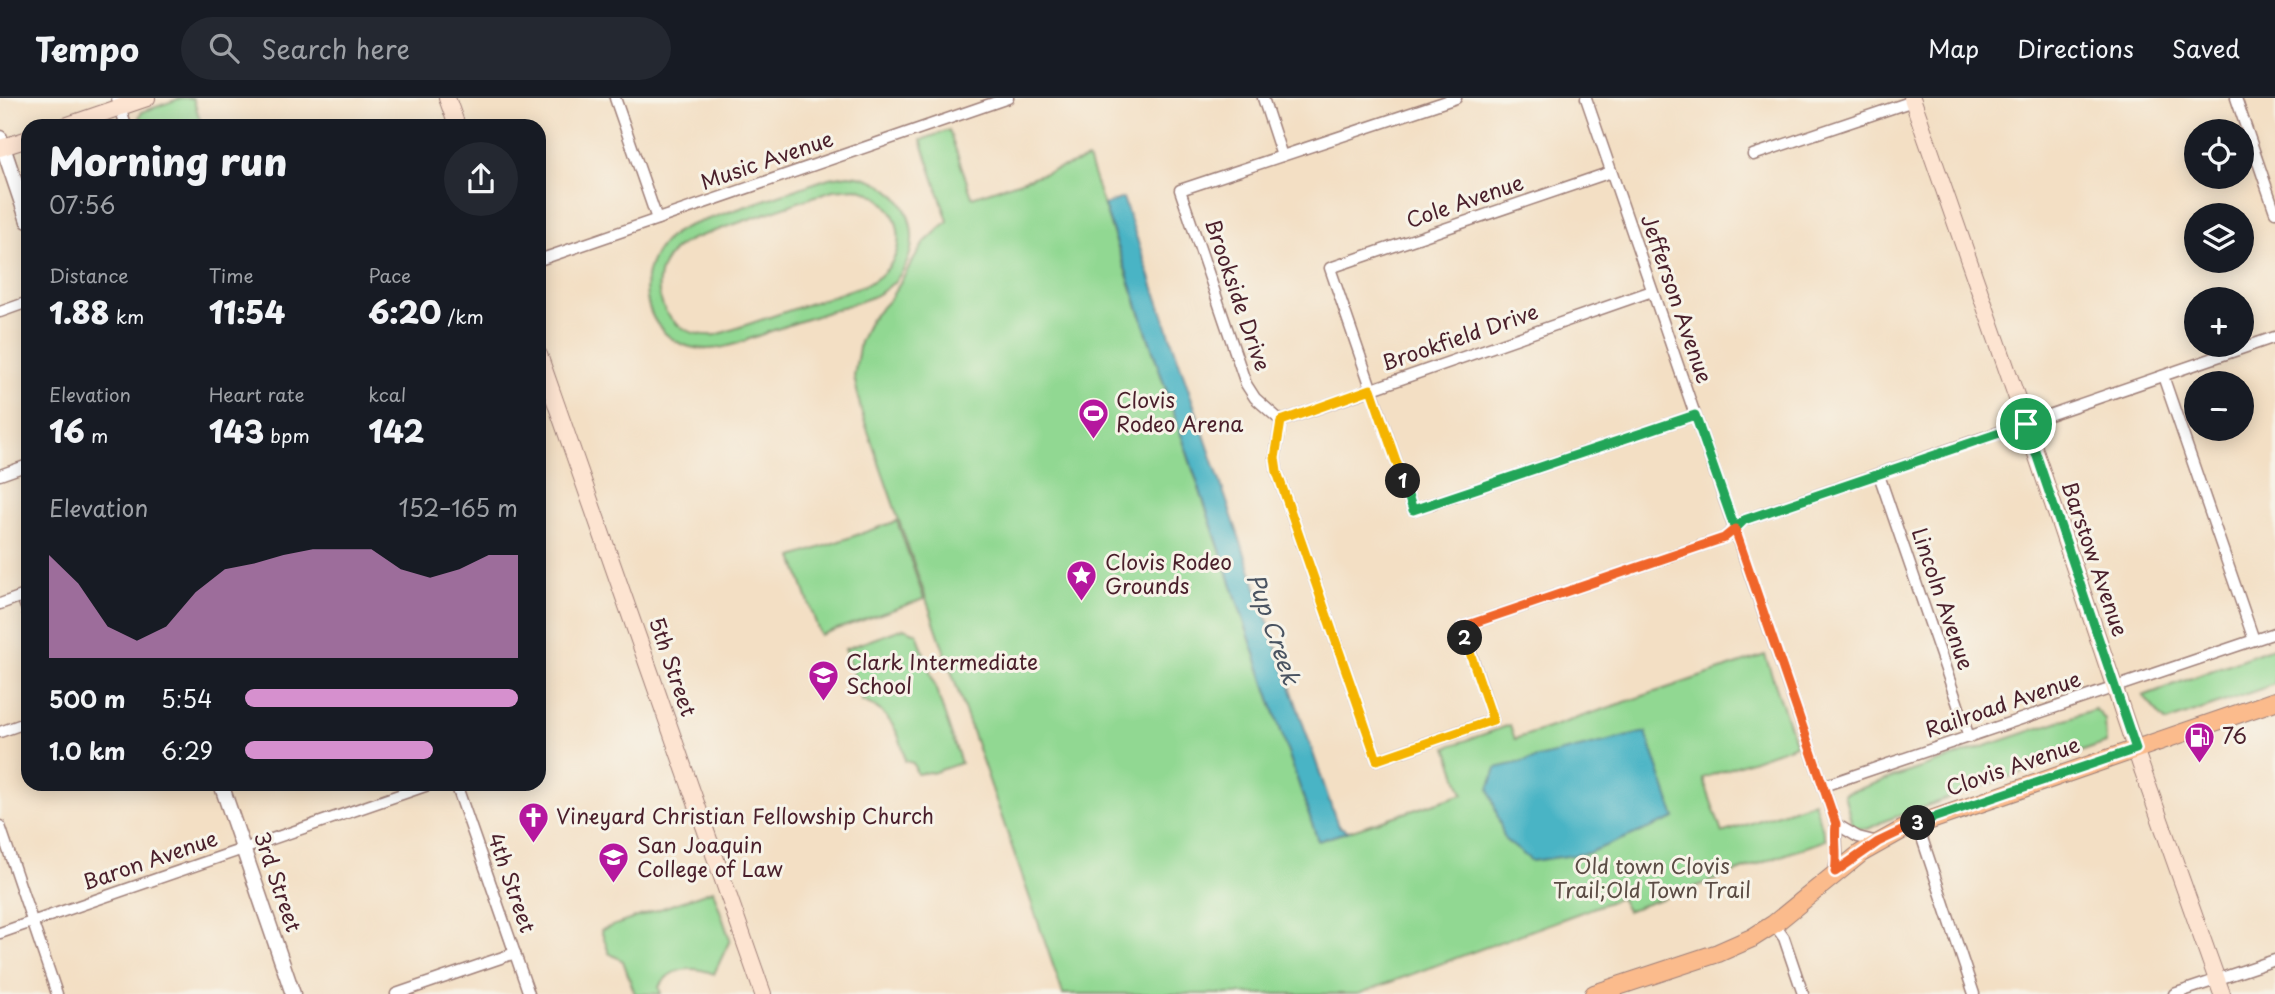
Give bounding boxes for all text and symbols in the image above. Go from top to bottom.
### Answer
search box [181,17,671,80]
text: Tempo [35,23,139,73]
icon: search [205,29,243,67]
text: Search here [261,29,410,68]
text: Map [1928,30,1979,66]
text: Directions [2017,30,2134,66]
text: Saved [2172,30,2240,66]
map controls [2184,119,2254,441]
button: locate [2184,119,2254,189]
street label: Music Avenue [696,121,837,197]
text: Morning run [49,132,287,189]
button: share [444,142,518,216]
street label: Cole Avenue [1401,165,1527,235]
text: 07:56 [49,187,115,222]
button: layers [2184,203,2254,273]
street label: Jefferson Avenue [1634,210,1722,387]
street label: Brookside Drive [1198,214,1280,375]
text: Distance [49,261,129,289]
text: Time [209,261,254,289]
text: Pace [368,261,411,289]
button: + [2184,287,2254,357]
text: 1.88 [49,289,110,334]
text: 11:54 [209,289,285,334]
text: 6:20 [368,289,441,334]
street label: Brookfield Drive [1377,294,1542,378]
text: km [110,302,144,330]
text: /km [441,302,484,330]
button: − [2184,371,2254,441]
text: Elevation [49,380,131,408]
text: Heart rate [209,380,305,408]
text: kcal [368,380,406,408]
place label: Clovis Rodeo Arena [1116,383,1243,439]
pin [1996,394,2056,454]
sports icon: Clovis Rodeo Arena [1076,396,1110,440]
icon: arrive [2007,405,2045,443]
text: 16 [49,408,85,453]
text: 143 [209,408,264,453]
text: 142 [368,408,424,453]
text: m [85,421,108,449]
text: bpm [264,421,310,449]
pin: 1 [1386,464,1420,498]
text: 1 [1398,466,1407,494]
street label: Barstow Avenue [2054,476,2138,640]
text: Elevation [49,490,148,525]
text: 152–165 m [399,490,518,525]
street label: Lincoln Avenue [1905,523,1983,674]
place label: Clovis Rodeo Grounds [1105,545,1232,601]
place icon: Clovis Rodeo Grounds [1065,558,1099,602]
water label: Pup Creek [1239,568,1310,690]
street label: 5th Street [642,612,706,720]
pin: 2 [1448,620,1482,656]
text: 2 [1458,623,1471,651]
place label: Clark Intermediate School [846,645,1038,701]
school or university icon: Clark Intermediate School [806,658,840,702]
street label: Railroad Avenue [1920,661,2084,745]
text: 500 m [49,681,126,716]
text: 5:54 [161,681,212,716]
place label: 76 [2222,719,2247,751]
fuel station icon: 76 [2182,720,2216,764]
street label: Clovis Avenue [1941,727,2084,803]
text: 1.0 km [49,733,126,768]
text: 6:29 [161,733,213,768]
place label: Vineyard Christian Fellowship Church [556,799,934,831]
church icon: Vineyard Christian Fellowship Church [516,800,550,844]
pin: 3 [1900,806,1936,840]
text: 3 [1911,808,1924,836]
street label: Baron Avenue [77,821,221,897]
street label: 3rd Street [247,827,311,936]
street label: 4th Street [481,828,545,937]
place label: San Joaquin College of Law [637,828,783,884]
school or university icon: San Joaquin College of Law [597,841,631,885]
park label: Old town Clovis Trail;Old Town Trail [1553,849,1751,905]

